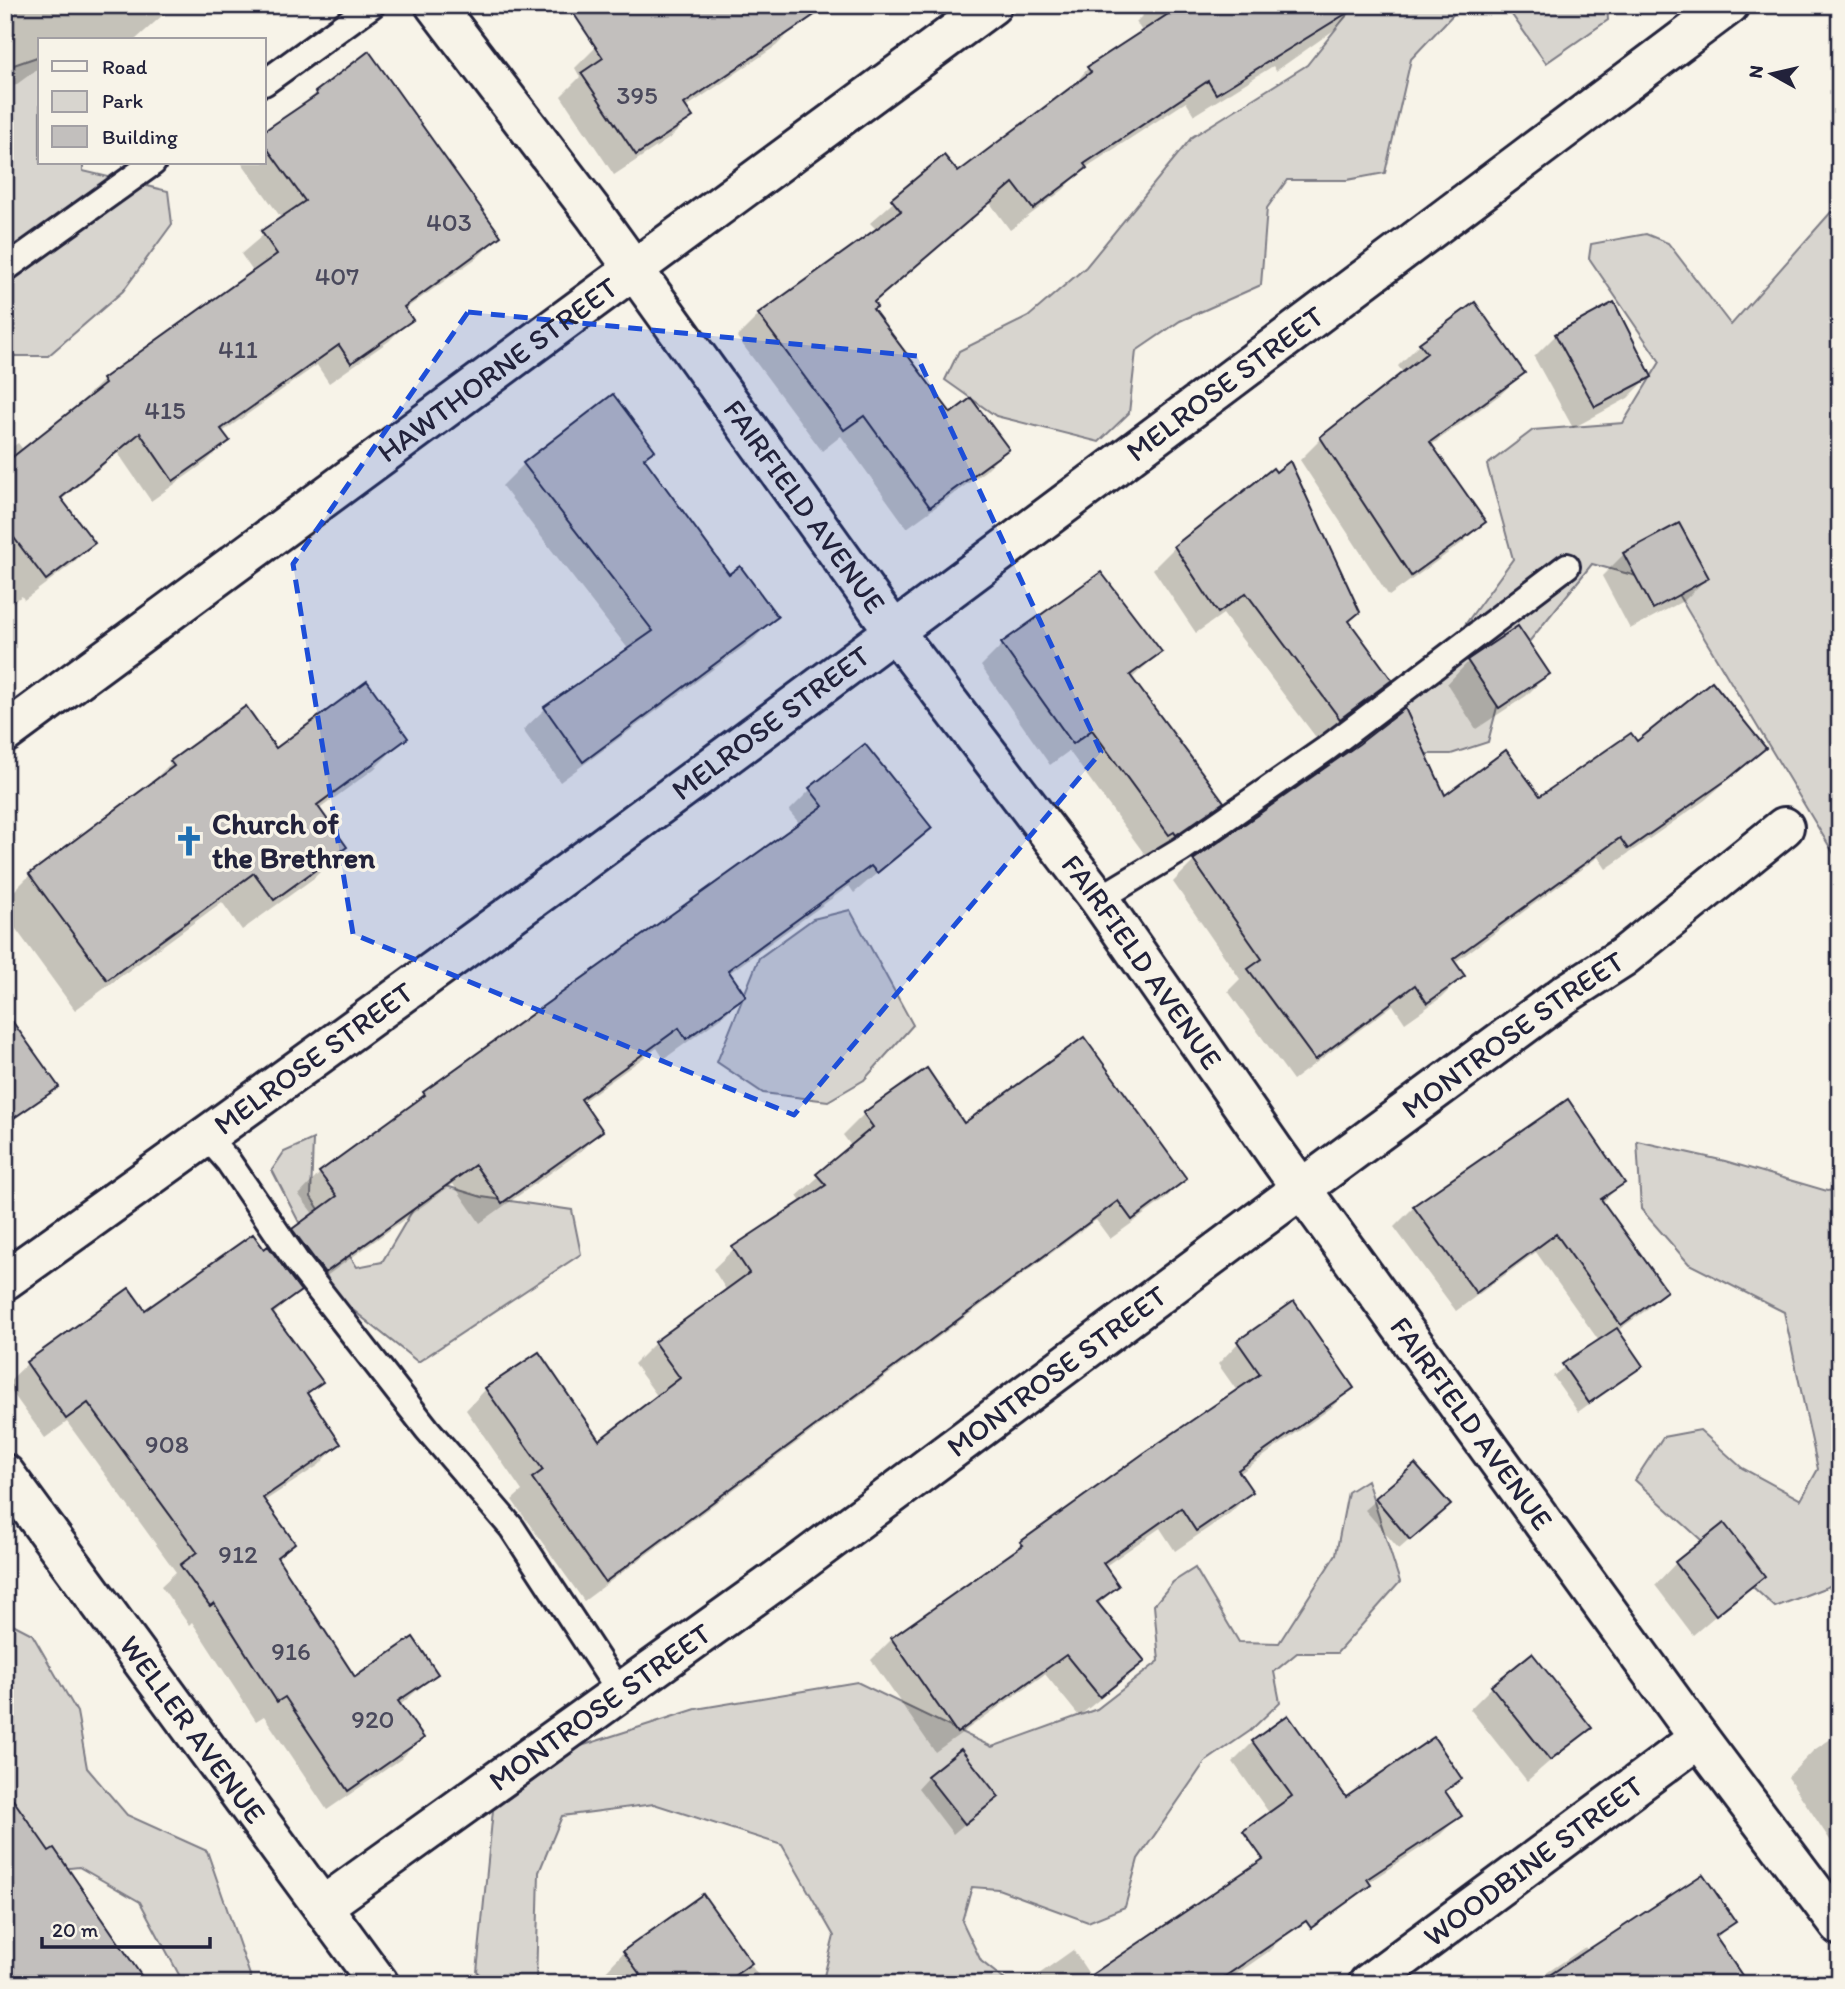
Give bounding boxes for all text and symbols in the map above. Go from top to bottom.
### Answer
legend [38,38,266,164]
north arrow [1736,38,1806,108]
text: Road [102,54,148,79]
text: N [1743,64,1768,80]
house number: 395 [616,79,658,111]
text: Park [102,88,144,113]
text: Building [102,124,178,149]
house number: 403 [426,206,472,238]
house number: 407 [315,260,359,292]
street label: HAWTHORNE STREET [370,268,625,470]
street label: MELROSE STREET [1119,297,1331,469]
house number: 411 [218,333,258,365]
street label: FAIRFIELD AVENUE [716,392,894,620]
house number: 415 [144,394,186,426]
street label: MELROSE STREET [664,637,877,808]
place label: Church of the Brethren [212,805,375,876]
church icon: Church of the Brethren [172,824,206,858]
street label: FAIRFIELD AVENUE [1054,847,1231,1076]
street label: MONTROSE STREET [1394,942,1631,1126]
street label: MELROSE STREET [206,973,421,1143]
street label: MONTROSE STREET [939,1277,1174,1465]
street label: FAIRFIELD AVENUE [1382,1309,1561,1537]
house number: 908 [145,1428,189,1460]
house number: 912 [218,1538,258,1570]
street label: MONTROSE STREET [481,1614,718,1799]
street label: WELLER AVENUE [112,1628,274,1831]
house number: 916 [271,1635,311,1667]
house number: 920 [351,1703,395,1735]
street label: WOODBINE STREET [1416,1767,1650,1954]
scale bar [42,1905,210,1949]
text: 20 m [52,1917,99,1942]

